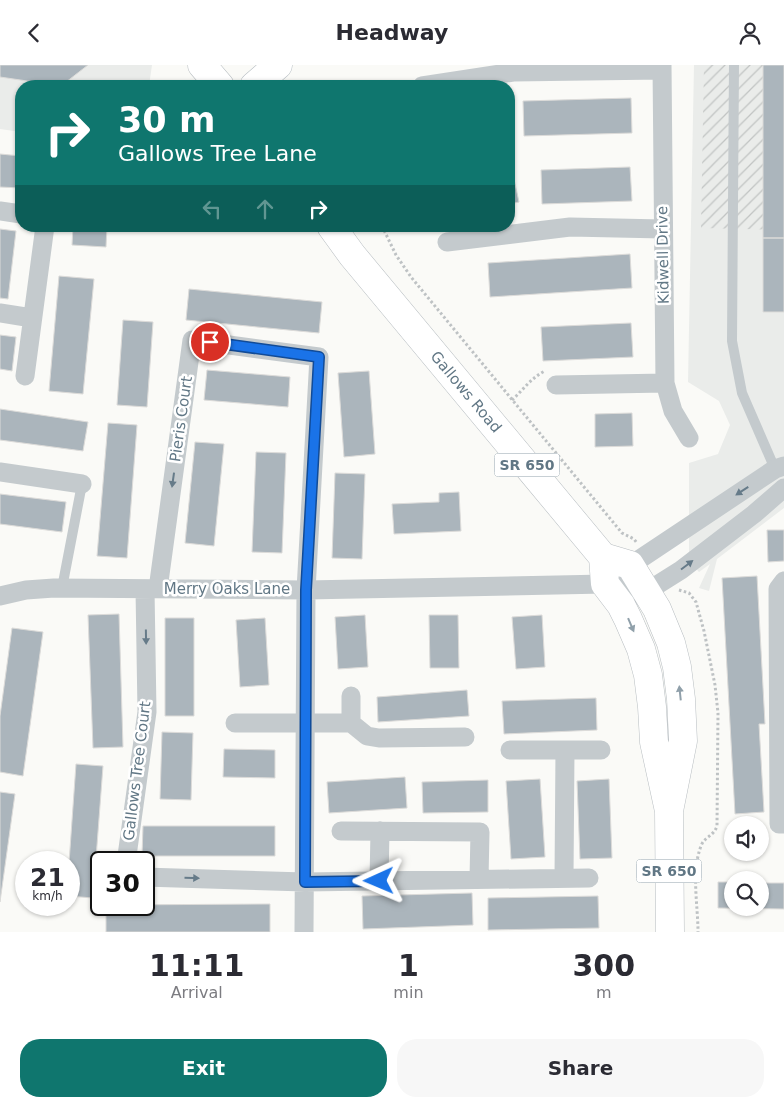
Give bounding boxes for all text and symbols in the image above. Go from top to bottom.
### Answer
icon: back [20,19,48,47]
icon: person [736,19,764,47]
text: Headway [336,20,448,45]
icon: right [35,100,100,165]
text: 30 m [118,100,215,140]
text: Gallows Tree Lane [118,141,317,166]
icon: left [198,195,226,223]
icon: ahead [251,195,279,223]
icon: right [304,195,332,223]
street label: Kidwell Drive [653,206,673,304]
pin [189,321,231,363]
icon: arrive [196,328,224,356]
street label: Gallows Road [427,348,505,436]
street label: Pieris Court [166,375,196,463]
road number: SR 650 [494,453,560,477]
one-way arrow [169,473,177,489]
one-way arrow [736,486,749,496]
one-way arrow [680,560,693,571]
street label: Merry Oaks Lane [164,580,290,598]
one-way arrow [627,618,635,632]
one-way arrow [142,630,150,646]
one-way arrow [676,684,684,700]
street label: Gallows Tree Court [120,700,155,842]
map controls [724,816,769,916]
button: sound [724,816,769,861]
speed limit sign: 30 [90,851,155,916]
position arrow [352,854,404,906]
road number: SR 650 [636,859,702,883]
text: 21 [30,863,65,892]
button: search [724,871,769,916]
one-way arrow [185,875,201,883]
text: km/h [32,889,63,903]
text: 11:11 [149,948,244,983]
text: 1 [398,948,419,983]
text: 300 [572,948,635,983]
text: Arrival [171,983,223,1002]
text: min [393,983,424,1002]
text: m [596,983,612,1002]
button: Exit [20,1039,387,1097]
button: Share [397,1039,764,1097]

